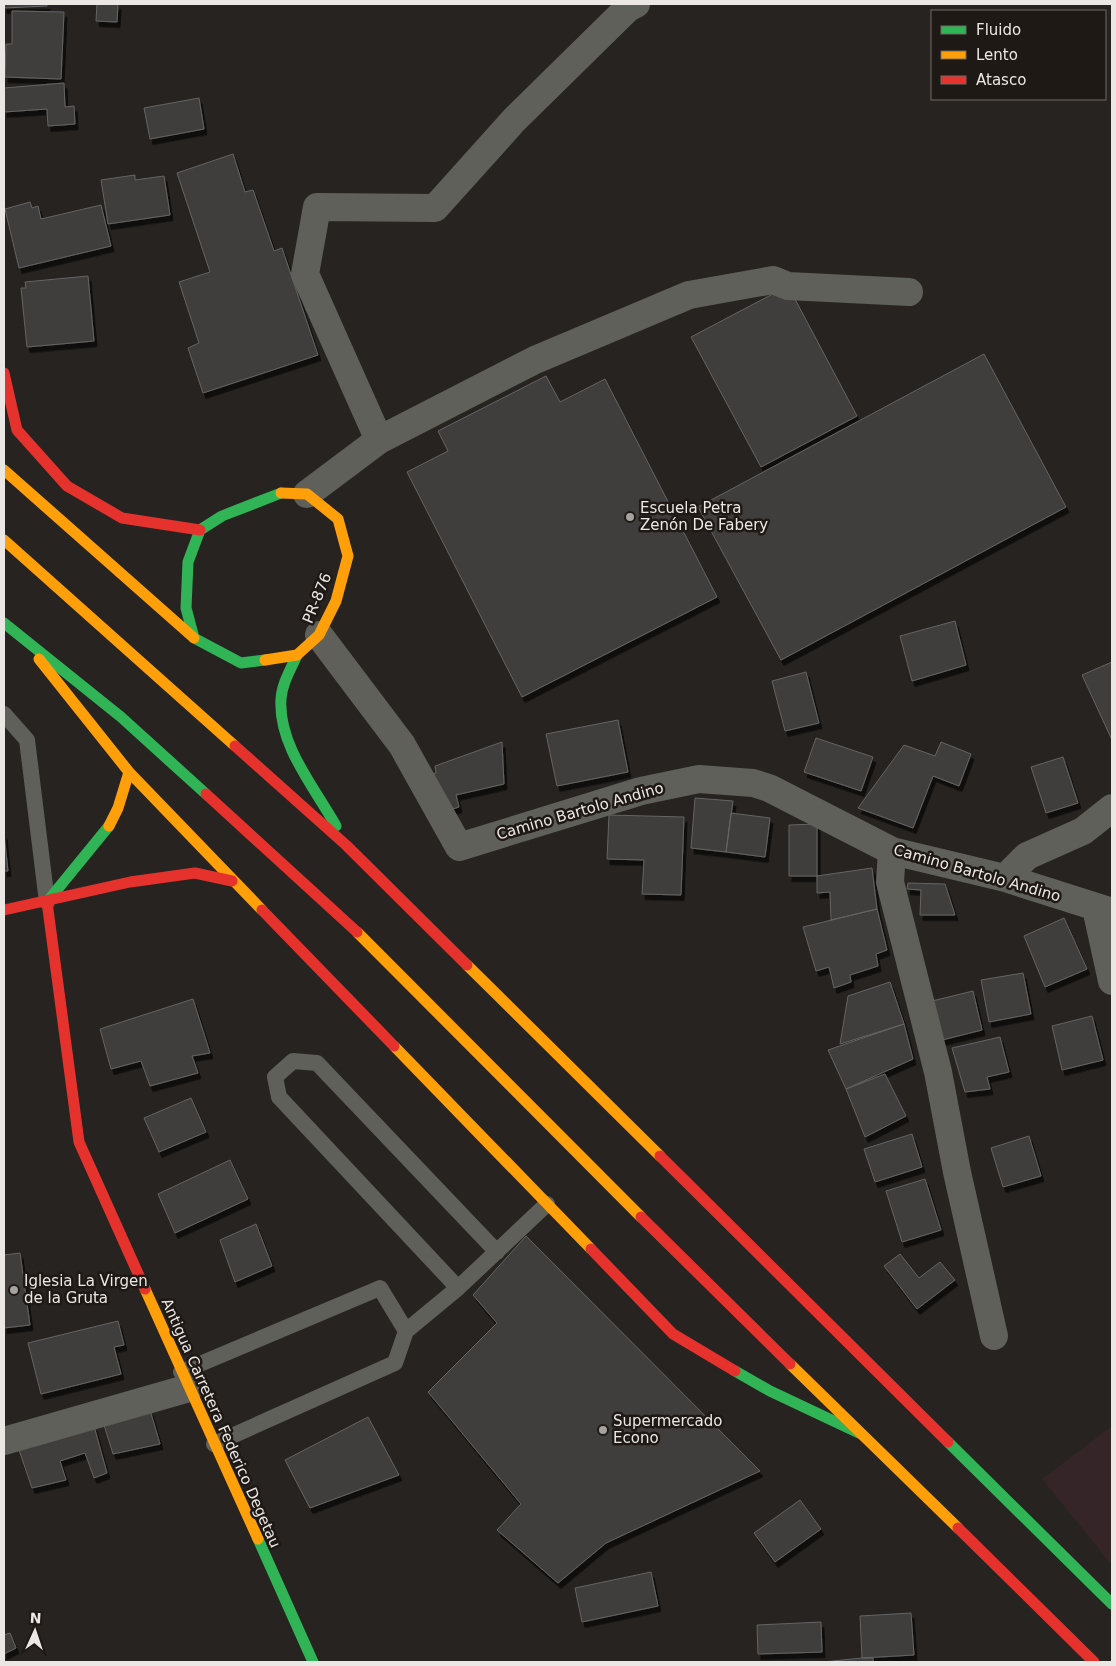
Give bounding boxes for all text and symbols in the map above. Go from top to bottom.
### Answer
legend [931,10,1106,100]
text: Fluido [976,21,1021,39]
text: Lento [976,46,1018,64]
text: Atasco [976,71,1026,89]
place label: Escuela Petra Zenón De Fabery [640,499,768,534]
marker: Escuela Petra Zenón De Fabery [624,511,636,523]
street label: PR-876 [299,570,335,626]
street label: Camino Bartolo Andino [494,779,666,843]
street label: Camino Bartolo Andino [891,841,1063,905]
place label: Iglesia La Virgen de la Gruta [24,1272,148,1307]
marker: Iglesia La Virgen de la Gruta [8,1284,20,1296]
street label: Antigua Carretera Federico Degetau [158,1296,284,1550]
place label: Supermercado Econo [613,1412,723,1447]
marker: Supermercado Econo [597,1424,609,1436]
north arrow [10,1606,60,1656]
text: N [29,1610,42,1626]

